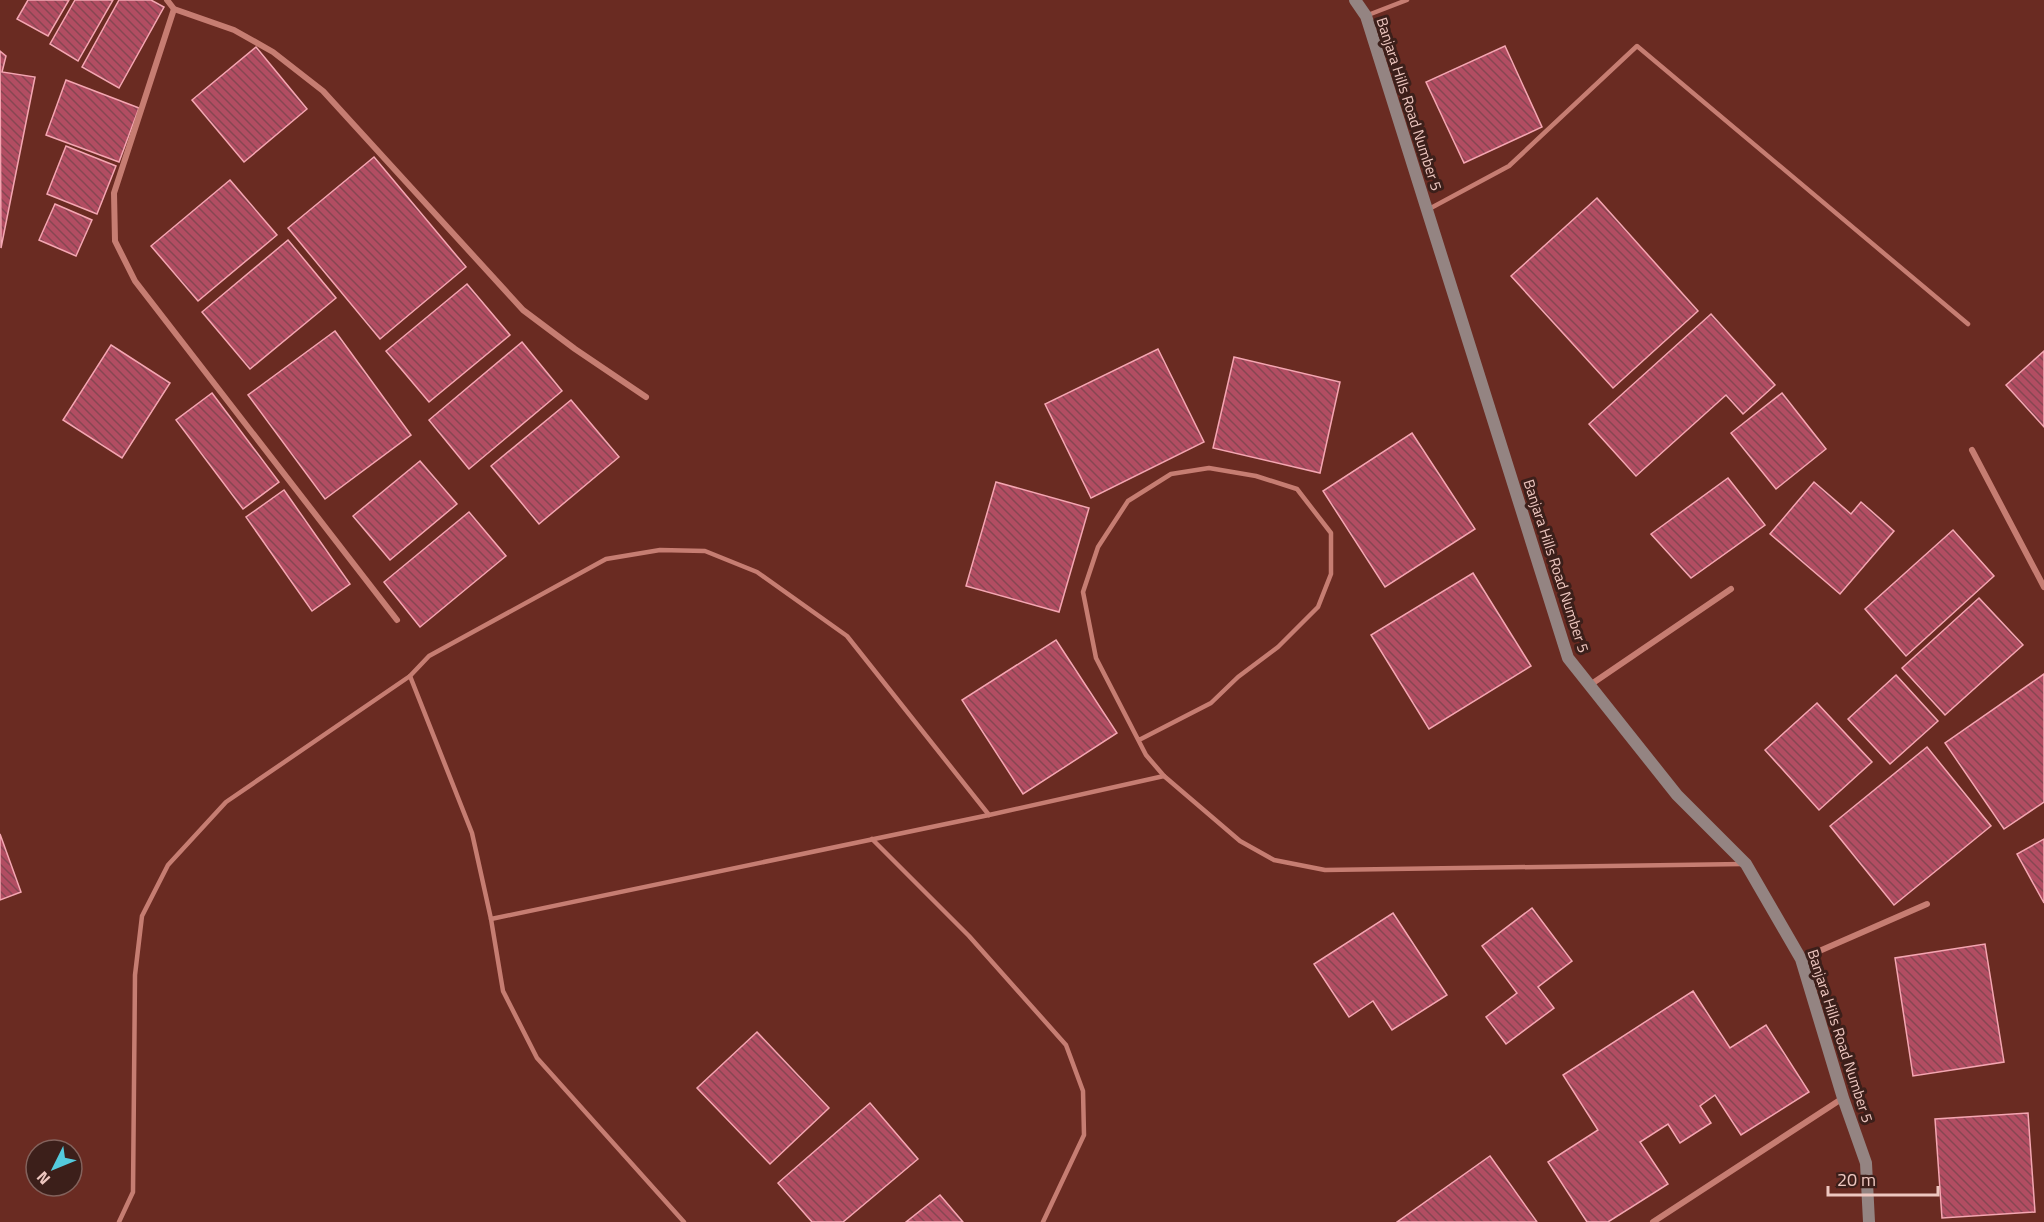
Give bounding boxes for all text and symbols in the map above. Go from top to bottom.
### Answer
street label: Banjara Hills Road Number 5 [1371,14,1448,193]
street label: Banjara Hills Road Number 5 [1518,476,1595,655]
street label: Banjara Hills Road Number 5 [1802,946,1879,1125]
north arrow [24,1138,84,1198]
scale bar [1828,1159,1938,1197]
text: N [30,1166,56,1190]
text: 20 m [1837,1166,1876,1193]

